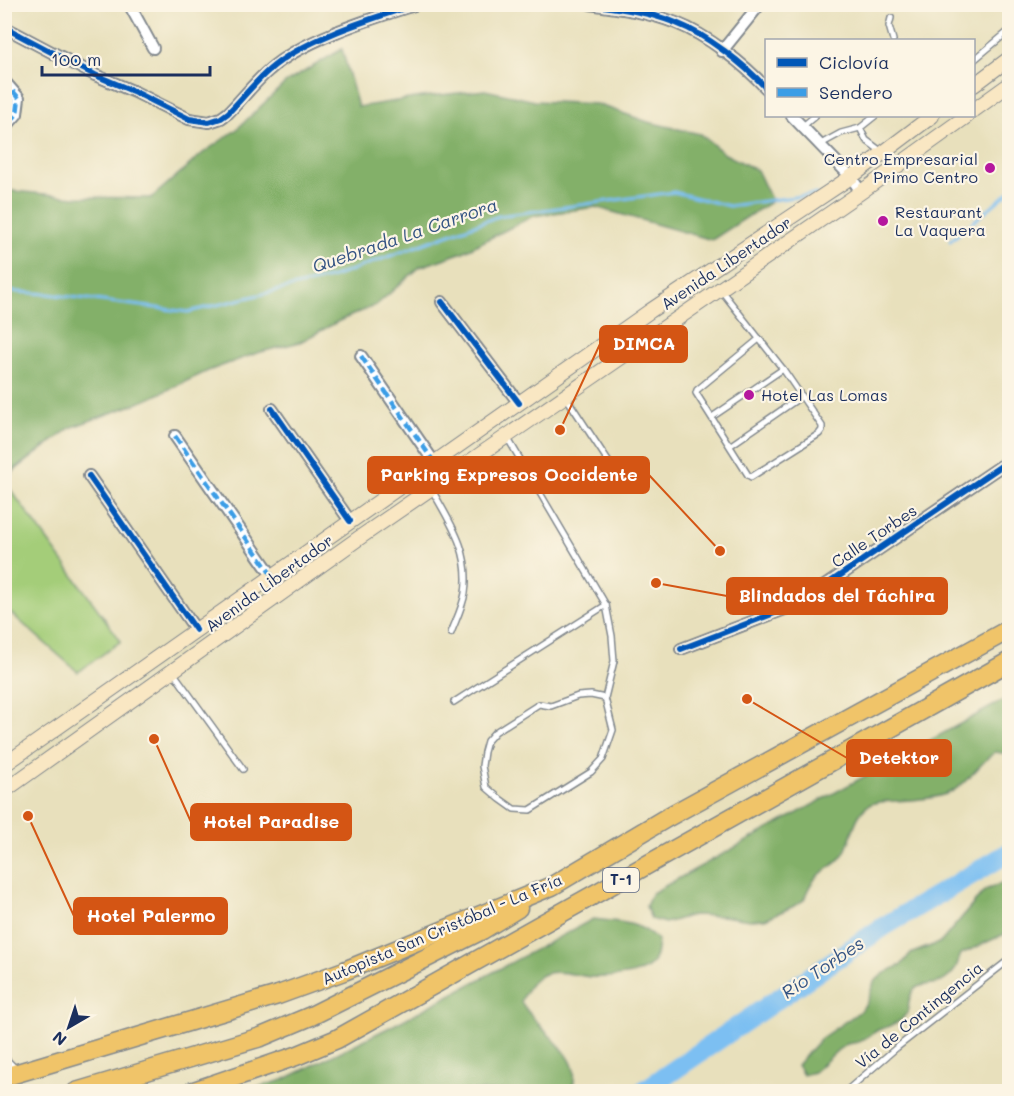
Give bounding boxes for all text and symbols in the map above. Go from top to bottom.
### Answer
scale bar [42,39,210,77]
legend [765,39,975,117]
text: 100 m [51,47,101,71]
text: Ciclovía [819,50,890,74]
text: Sendero [819,80,893,104]
place label: Centro Empresarial Primo Centro [824,148,978,187]
marker: Centro Empresarial Primo Centro [983,161,997,175]
water label: Quebrada La Carrora [309,192,501,278]
place label: Restaurant La Vaquera [895,201,986,240]
street label: Avenida Libertador [656,211,795,314]
marker: Restaurant La Vaquera [876,214,890,228]
callout: DIMCA [600,326,687,362]
text: DIMCA [613,331,675,355]
place label: Hotel Las Lomas [761,384,888,405]
marker: Hotel Las Lomas [742,388,756,402]
callout: Parking Expresos Occidente [368,457,649,493]
text: Parking Expresos Occidente [380,462,638,486]
street label: Calle Torbes [827,499,921,572]
street label: Avenida Libertador [201,529,337,636]
callout: Blindados del Táchira [727,578,947,614]
text: Blindados del Táchira [739,583,935,607]
callout: Detektor [847,740,951,776]
text: Detektor [859,745,939,769]
callout: Hotel Paradise [191,804,351,840]
text: Hotel Paradise [203,809,340,833]
street label: Autopista San Cristóbal - La Fría [318,868,565,989]
road number: T-1 [603,868,639,892]
callout: Hotel Palermo [74,898,227,934]
text: Hotel Palermo [86,903,216,927]
water label: Río Torbes [776,931,868,1004]
street label: Vía de Contingencia [851,957,987,1073]
north arrow [39,997,99,1057]
text: N [48,1027,71,1051]

